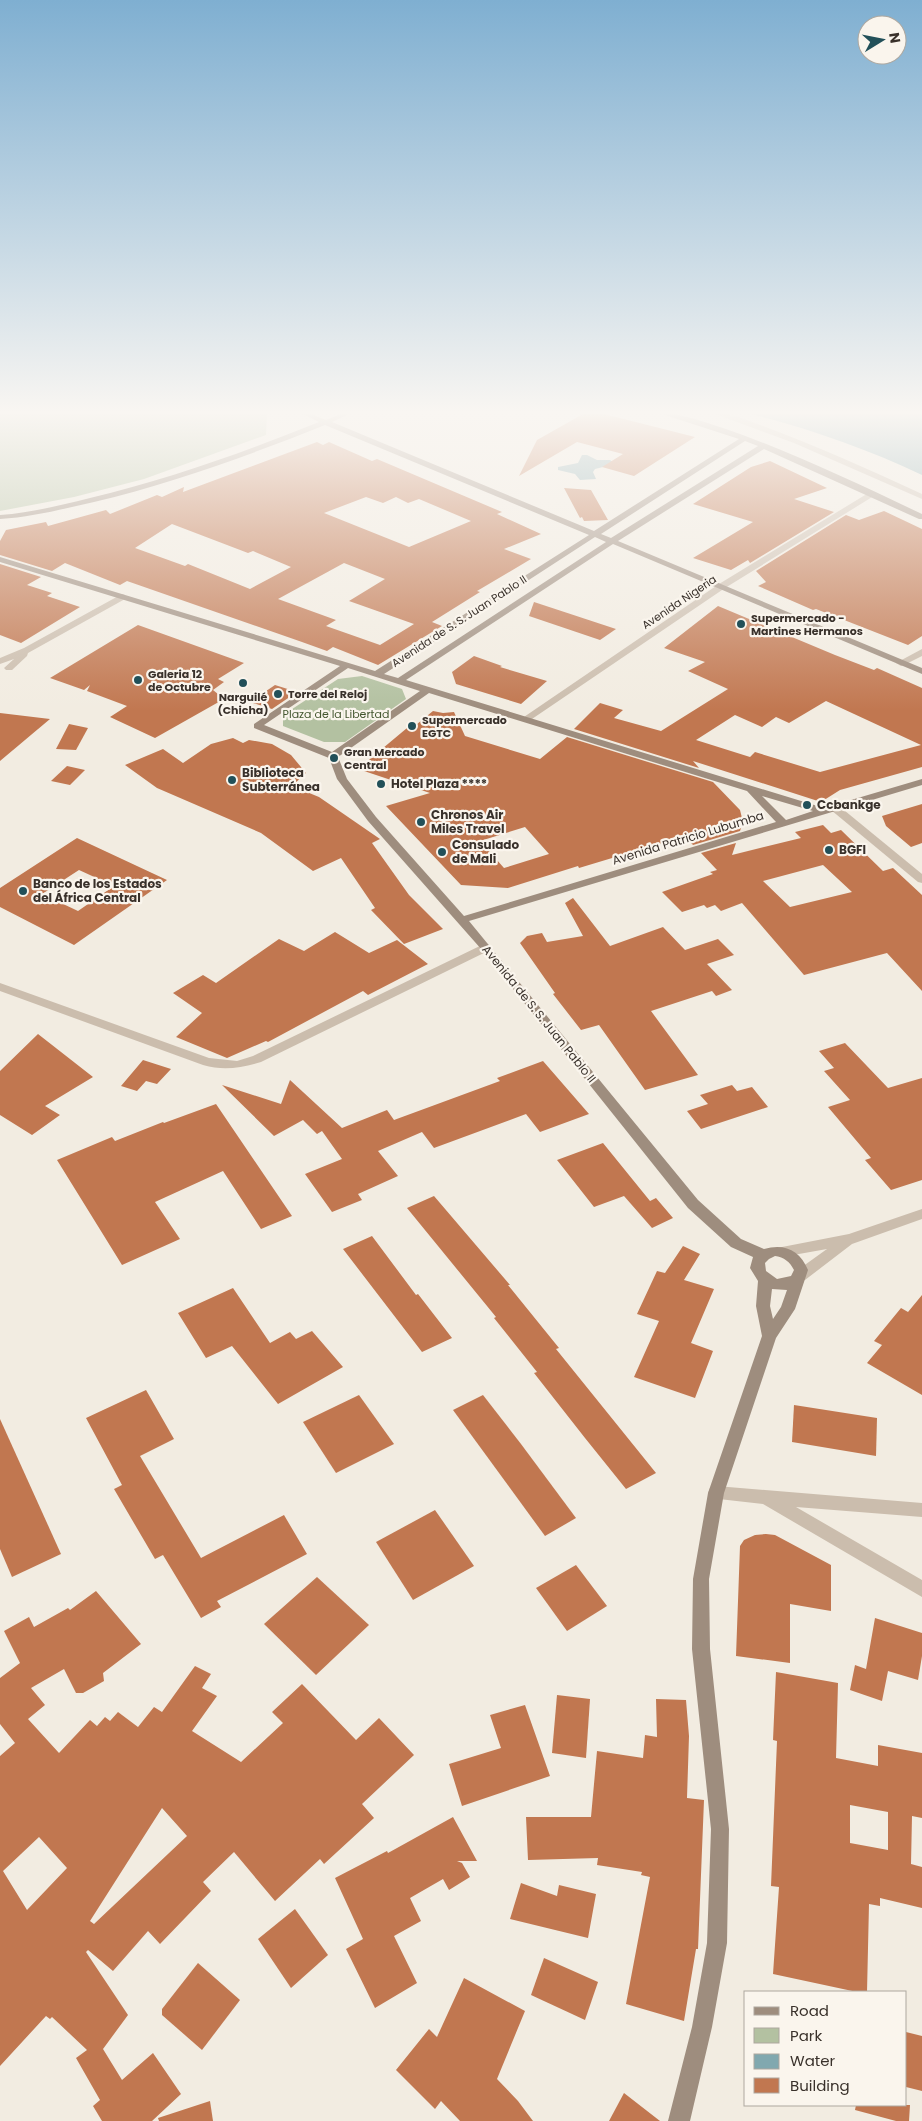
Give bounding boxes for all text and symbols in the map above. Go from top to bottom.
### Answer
north arrow [857,15,907,65]
text: N [884,31,906,45]
street label: Avenida de S. S. Juan Pablo II [388,571,530,671]
street label: Avenida Nigeria [639,571,719,633]
place label: Supermercado - Martines Hermanos [751,610,863,639]
marker: Supermercado - Martines Hermanos [735,618,747,630]
place label: Galeria 12 de Octubre [148,666,211,695]
marker: Galeria 12 de Octubre [132,674,144,686]
marker: Narguilé (Chicha) [237,677,249,689]
place label: Torre del Reloj [288,686,367,702]
marker: Torre del Reloj [272,688,284,700]
place label: Narguilé (Chicha) [217,689,269,718]
park label: Plaza de la Libertad [283,706,389,722]
place label: Supermercado EGTC [422,712,507,741]
marker: Supermercado EGTC [406,720,418,732]
place label: Gran Mercado Central [344,744,425,773]
marker: Gran Mercado Central [328,752,340,764]
place label: Biblioteca Subterránea [242,764,320,795]
marker: Biblioteca Subterránea [226,774,238,786]
place label: Hotel Plaza **** [391,775,487,792]
marker: Hotel Plaza **** [375,778,387,790]
place label: Ccbankge [817,796,881,813]
marker: Ccbankge [801,799,813,811]
place label: Chronos Air Miles Travel [431,806,505,837]
street label: Avenida Patricio Lubumba [610,806,766,869]
marker: Chronos Air Miles Travel [415,816,427,828]
place label: Consulado de Mali [452,836,519,867]
place label: BGFI [839,841,866,858]
marker: BGFI [823,844,835,856]
marker: Consulado de Mali [436,846,448,858]
place label: Banco de los Estados del África Central [33,875,162,906]
marker: Banco de los Estados del África Central [17,885,29,897]
street label: Avenida de S. S. Juan Pablo II [478,941,600,1086]
legend [744,1991,907,2106]
text: Road [790,2000,829,2021]
text: Park [790,2025,822,2046]
text: Water [790,2050,836,2071]
text: Building [790,2075,850,2096]

